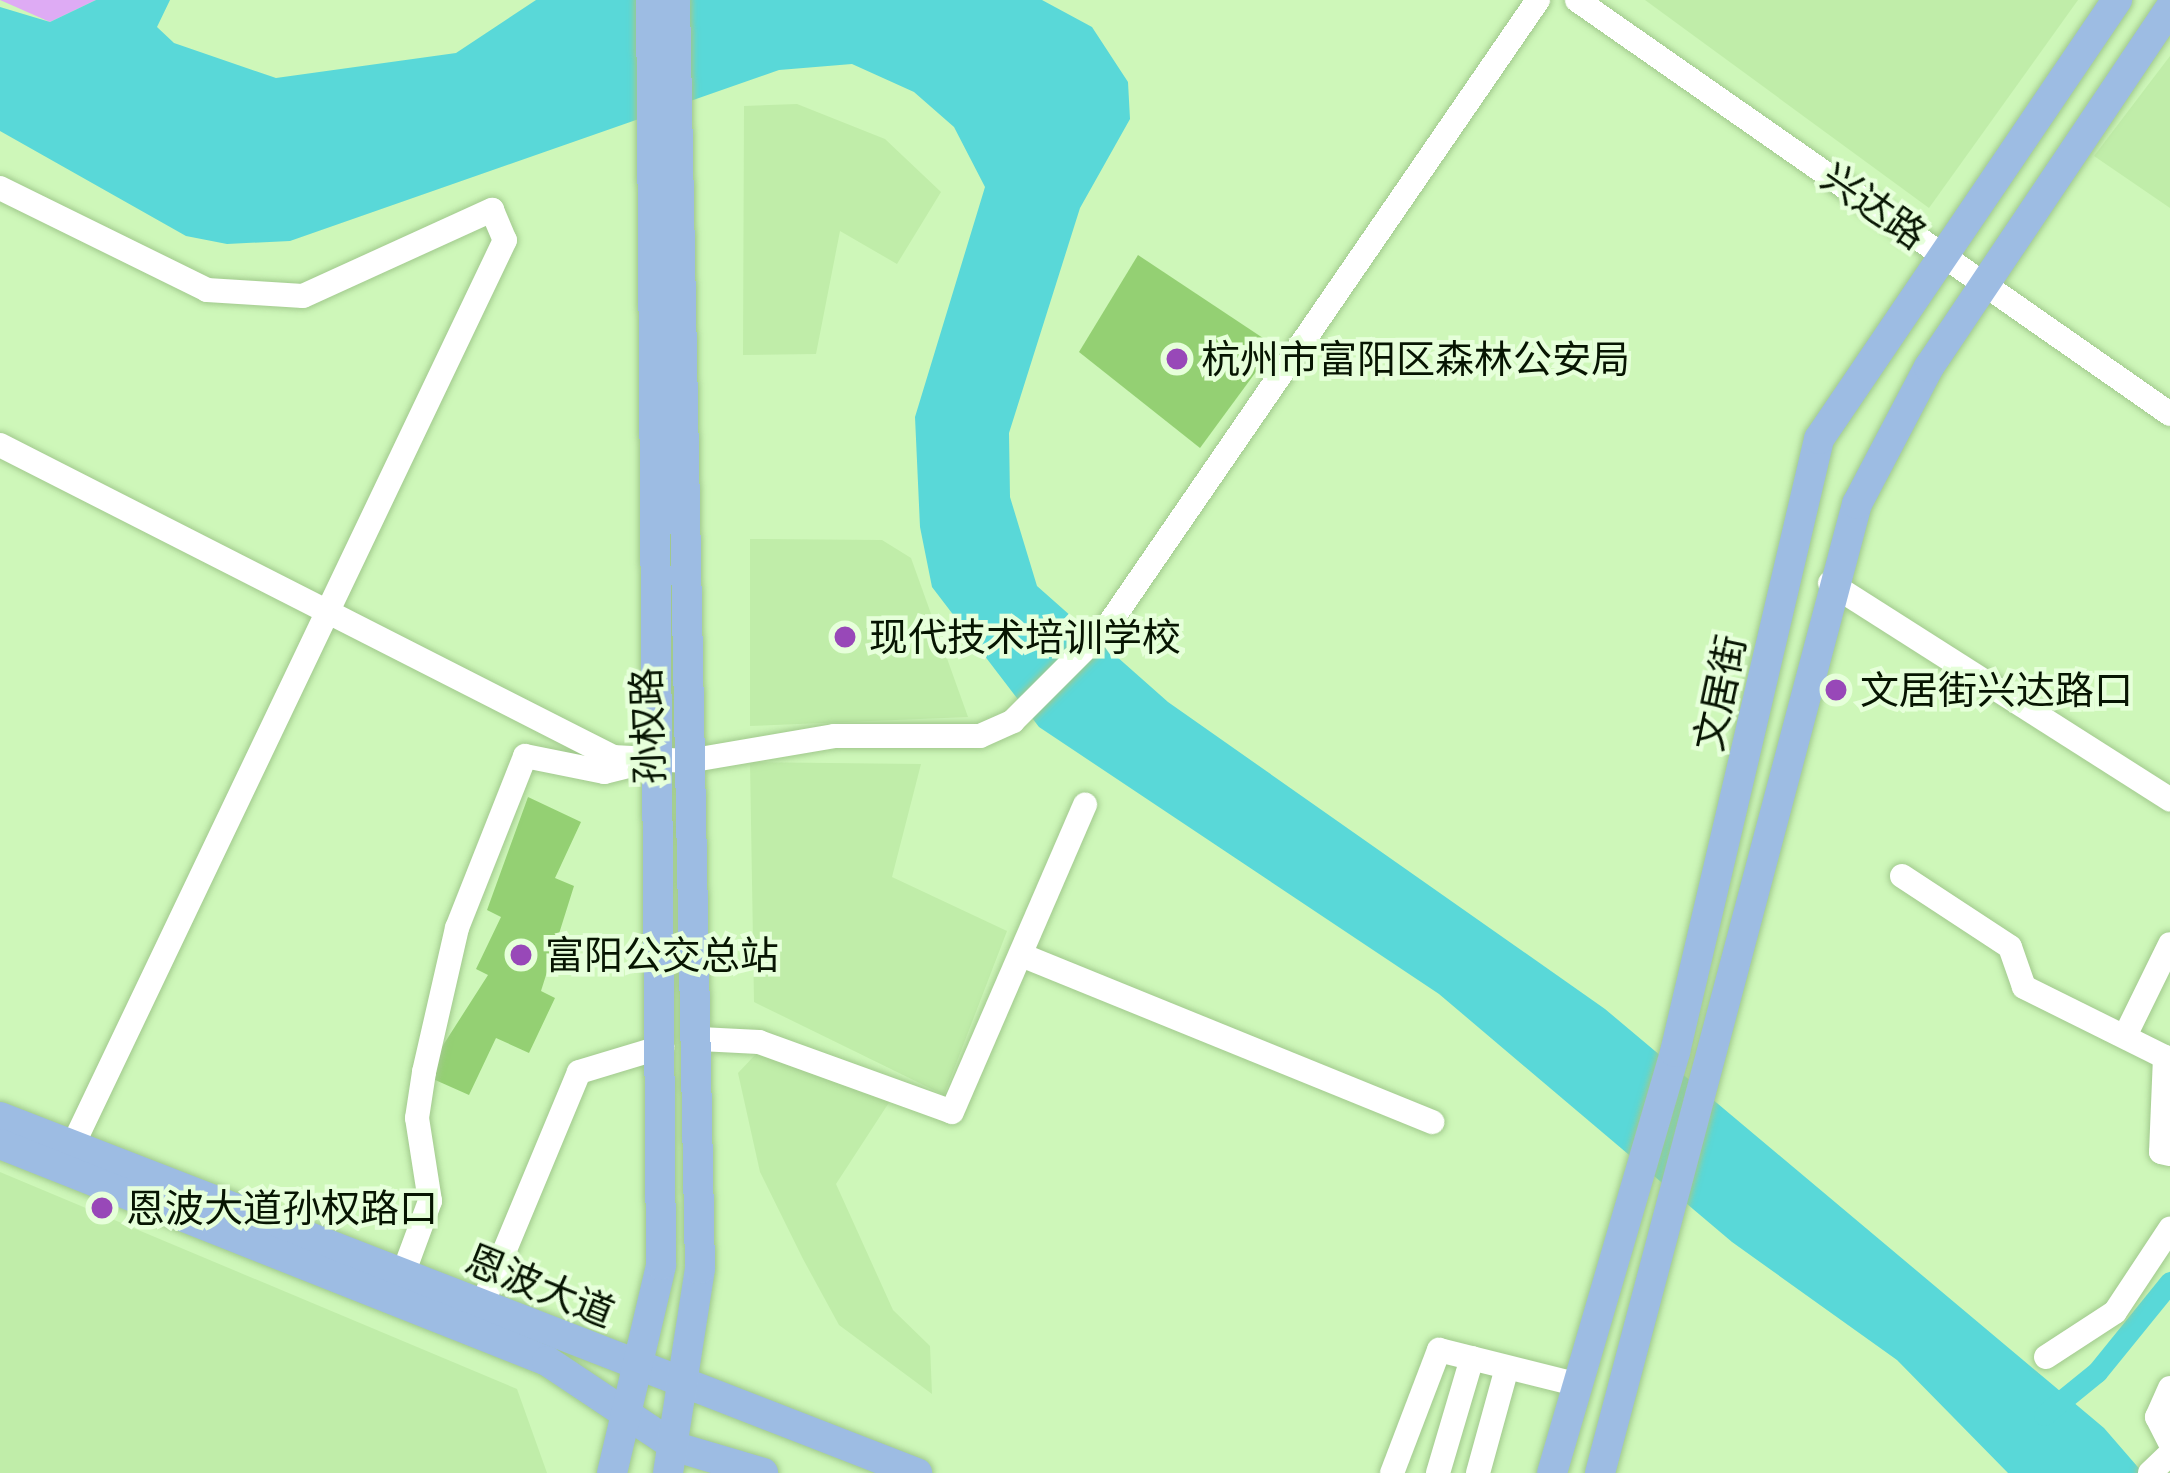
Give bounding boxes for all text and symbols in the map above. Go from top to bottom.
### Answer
street label: 兴达路 [1813,153,1935,259]
place label: 杭州市富阳区森林公安局 [1201,336,1630,382]
marker: 杭州市富阳区森林公安局 [1164,346,1190,372]
place label: 现代技术培训学校 [869,614,1181,660]
marker: 现代技术培训学校 [832,624,858,650]
street label: 文居街 [1685,631,1755,755]
street label: 孙权路 [623,667,673,785]
place label: 文居街兴达路口 [1860,667,2133,713]
marker: 文居街兴达路口 [1823,677,1849,703]
place label: 富阳公交总站 [545,932,779,978]
marker: 富阳公交总站 [508,942,534,968]
place label: 恩波大道孙权路口 [126,1185,438,1231]
marker: 恩波大道孙权路口 [89,1195,115,1221]
street label: 恩波大道 [459,1235,621,1337]

